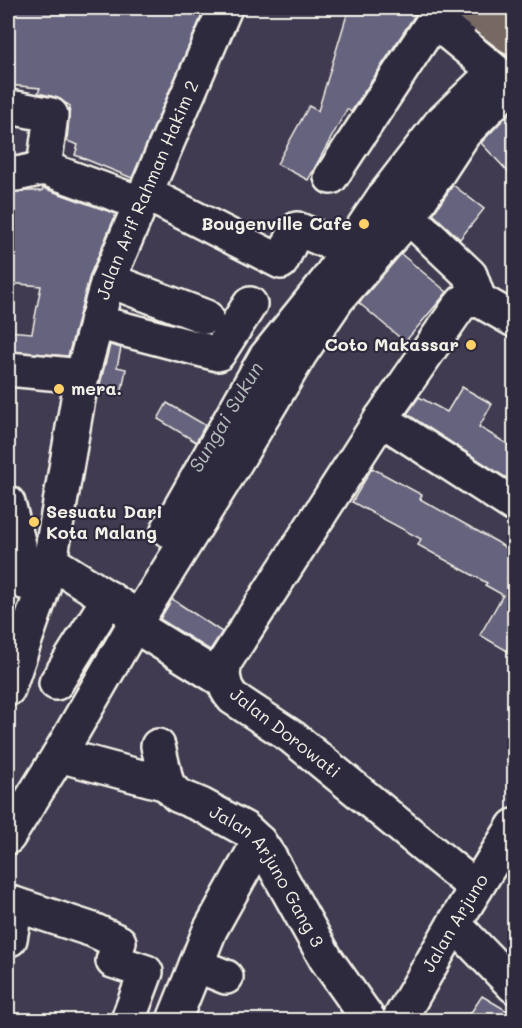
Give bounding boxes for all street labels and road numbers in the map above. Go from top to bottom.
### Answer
street label: Jalan Arif Rahman Hakim 2 [90,76,203,302]
street label: Jalan Dorowati [225,682,346,783]
street label: Jalan Arjuno Gang 3 [206,799,330,951]
street label: Jalan Arjuno [416,869,493,976]

